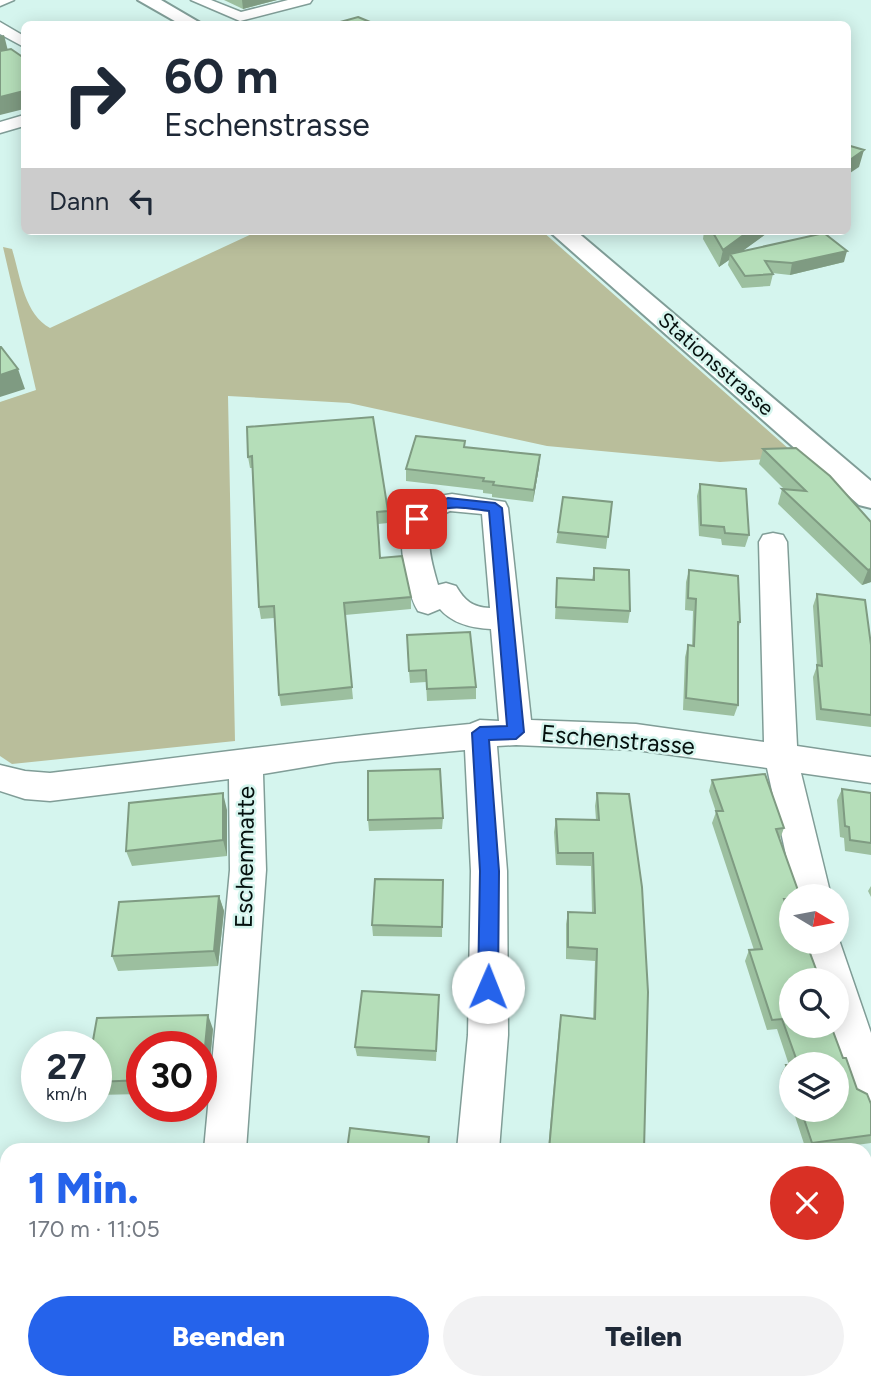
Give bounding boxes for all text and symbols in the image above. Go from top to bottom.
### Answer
text: 60 m [164,46,279,105]
icon: right [49,49,140,140]
text: Eschenstrasse [164,106,370,144]
icon: left [123,182,161,220]
text: Dann [49,185,109,217]
street label: Stationsstrasse [654,307,779,420]
pin [387,489,447,549]
icon: arrive [398,500,436,538]
street label: Eschenstrasse [540,718,696,761]
street label: Eschenmatte [229,786,260,928]
north arrow [779,884,849,954]
map controls [779,884,849,1122]
position arrow [451,950,525,1024]
button: search [779,968,849,1038]
speed limit sign: 30 [126,1031,217,1122]
text: 27 [47,1046,86,1088]
button: layers [779,1052,849,1122]
text: km/h [46,1083,87,1105]
text: 1 Min. [28,1163,139,1214]
button: close [770,1166,844,1240]
text: 170 m · 11:05 [28,1215,160,1243]
button: Beenden [28,1296,429,1376]
button: Teilen [443,1296,844,1376]

